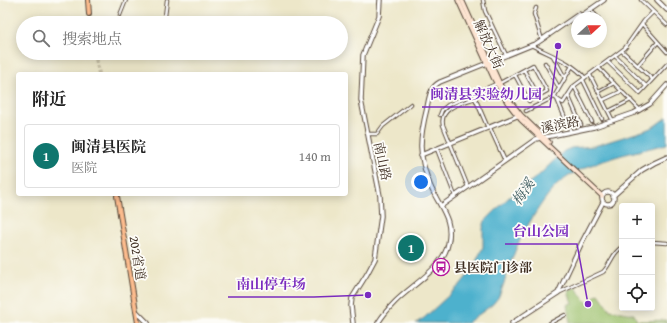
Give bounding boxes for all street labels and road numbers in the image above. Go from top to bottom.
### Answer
street label: 解放大街 [469,17,508,72]
street label: 溪滨路 [539,111,581,138]
street label: 南山路 [369,140,396,182]
street label: 202省道 [125,234,150,282]

